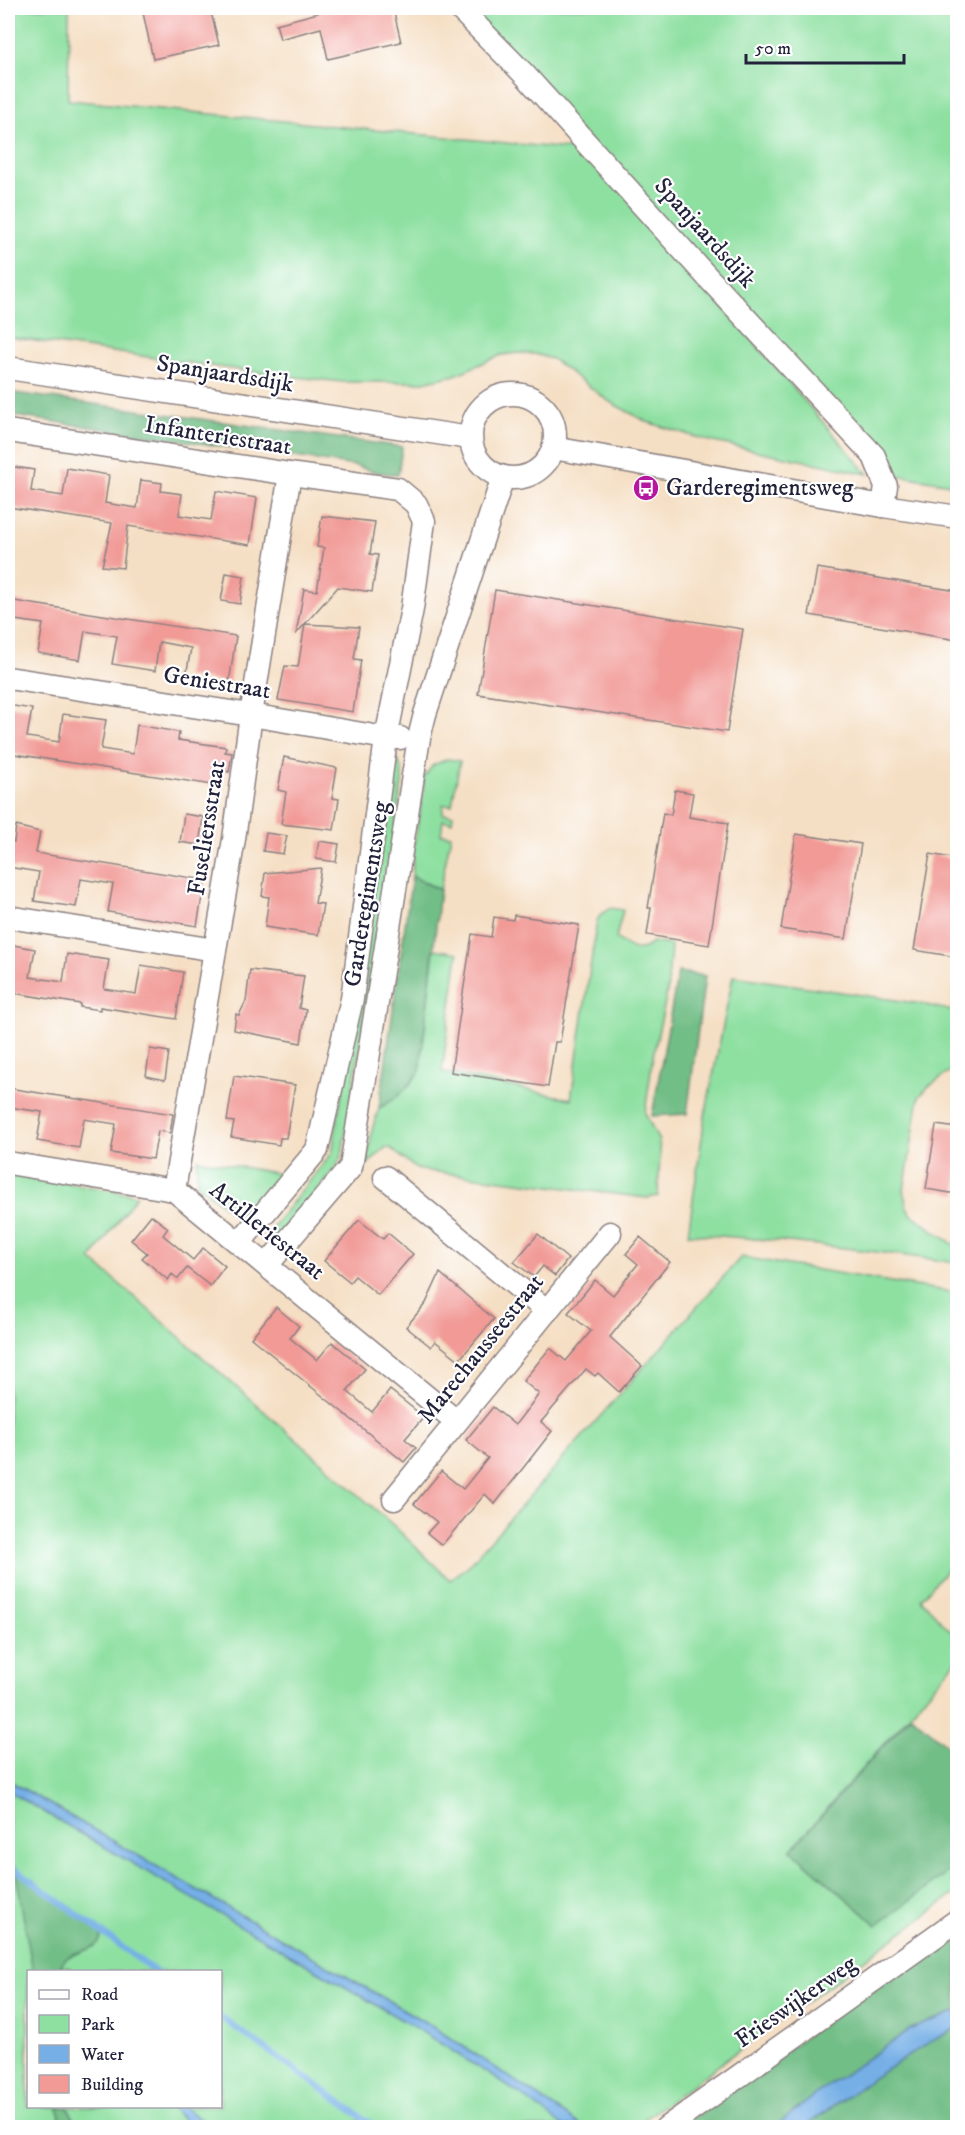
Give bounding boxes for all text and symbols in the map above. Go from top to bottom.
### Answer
scale bar [746,27,904,65]
text: 50 m [755,38,791,60]
street label: Spanjaardsdijk [648,172,762,294]
street label: Spanjaardsdijk [154,348,296,400]
street label: Infanteriestraat [143,410,294,462]
bus stop icon: Garderegimentsweg [631,473,661,503]
place label: Garderegimentsweg [666,473,854,503]
street label: Geniestraat [161,660,273,706]
street label: Fuseliersstraat [182,758,233,898]
street label: Garderegimentsweg [338,799,397,989]
street label: Artilleriestraat [203,1175,331,1287]
street label: Marechausseestraat [411,1268,551,1430]
street label: Frieswijkerweg [729,1949,863,2055]
legend [27,1970,222,2108]
text: Road [81,1984,118,2006]
text: Park [81,2014,115,2036]
text: Water [80,2044,124,2066]
text: Building [81,2074,143,2096]

